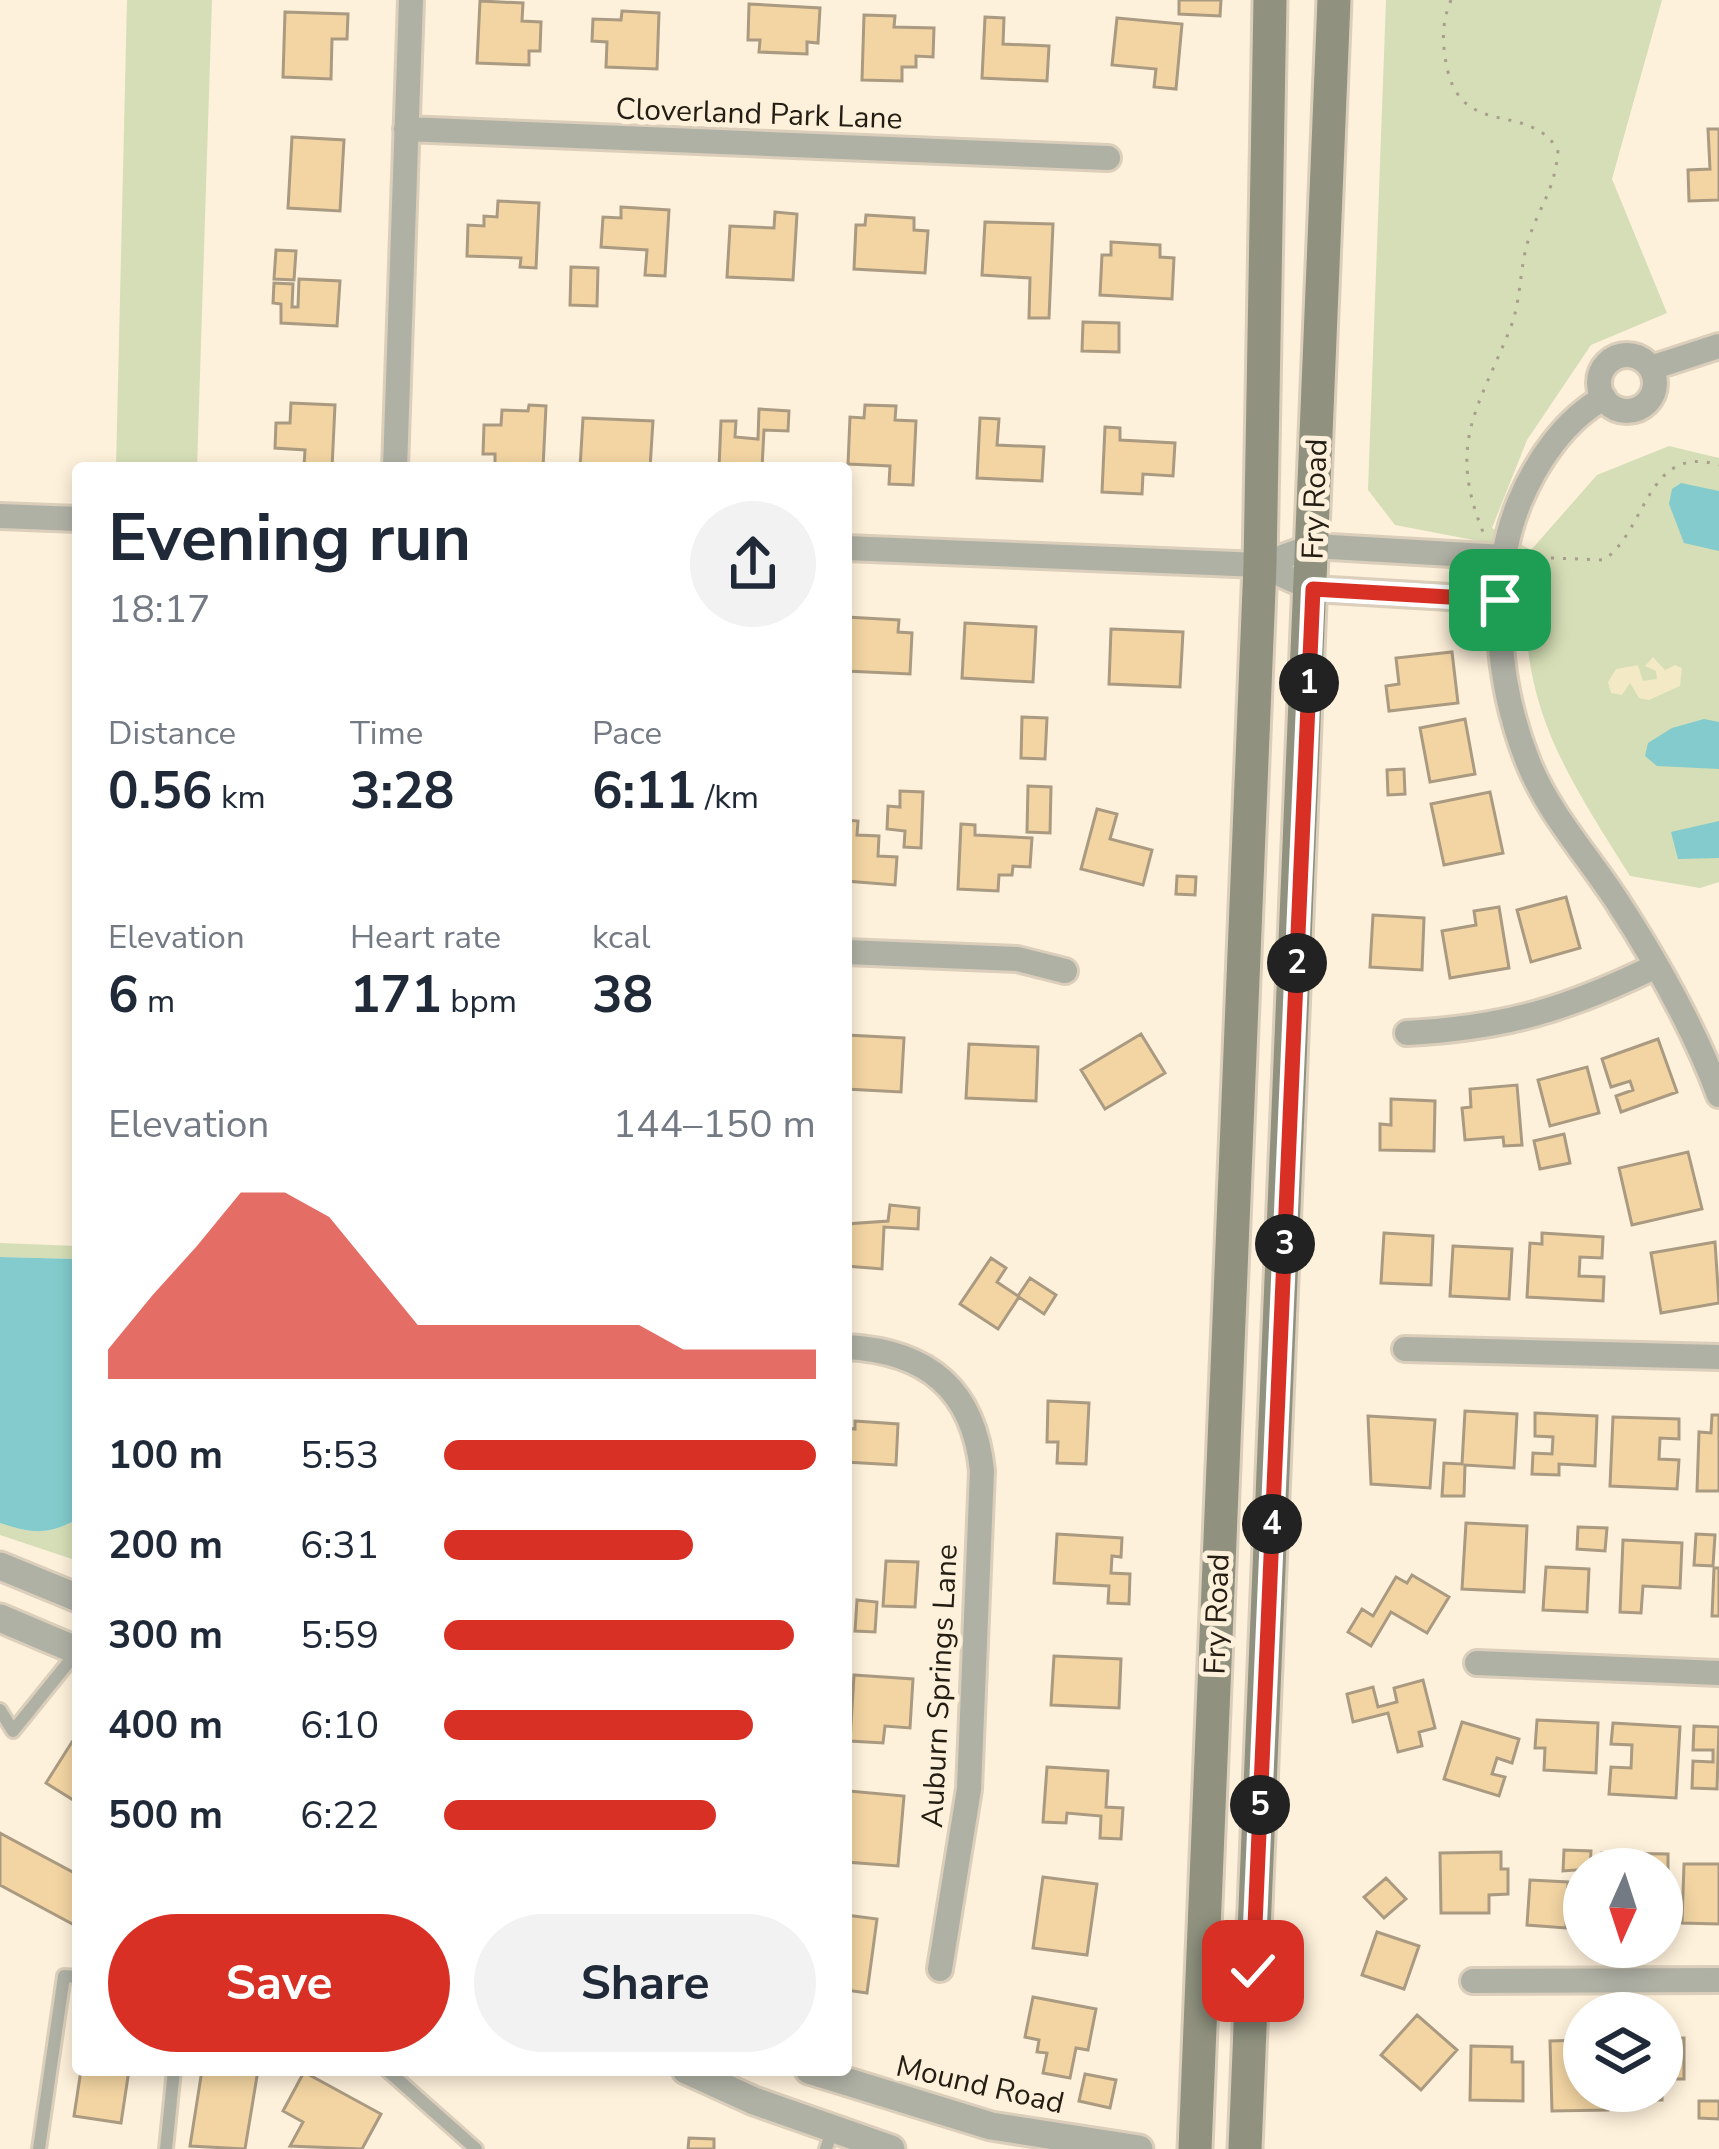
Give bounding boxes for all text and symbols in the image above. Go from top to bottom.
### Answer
street label: Cloverland Park Lane [615,89,903,139]
street label: Fry Road [1292,438,1338,560]
text: Evening run [108,493,471,583]
button: share [690,501,816,627]
pin [1449,549,1551,651]
icon: arrive [1467,567,1533,633]
text: 18:17 [108,583,211,636]
pin: 1 [1279,653,1339,713]
text: 1 [1299,660,1319,705]
text: Distance [108,711,236,756]
text: Time [350,711,423,756]
text: Pace [592,711,662,756]
text: 0.56 [108,756,212,826]
text: 3:28 [350,756,454,826]
text: 6:11 [592,756,696,826]
text: km [212,775,266,820]
text: /km [696,775,759,820]
text: Elevation [108,915,245,960]
text: Heart rate [350,915,501,960]
text: kcal [592,915,651,960]
pin: 2 [1267,933,1327,993]
text: 2 [1287,940,1307,985]
text: 6 [108,960,139,1030]
text: 171 [350,960,442,1030]
text: 38 [592,960,653,1030]
text: m [139,979,175,1024]
text: bpm [442,979,517,1024]
text: Elevation [108,1098,269,1151]
text: 144–150 m [613,1098,816,1151]
pin: 3 [1255,1214,1315,1274]
text: 3 [1275,1221,1295,1266]
text: 100 m [108,1429,223,1482]
text: 5:53 [300,1429,379,1482]
pin: 4 [1242,1494,1302,1554]
text: 4 [1262,1501,1282,1546]
text: 200 m [108,1519,223,1572]
text: 6:31 [300,1519,379,1572]
street label: Auburn Springs Lane [912,1543,968,1829]
street label: Fry Road [1194,1553,1240,1675]
text: 300 m [108,1609,223,1662]
text: 5:59 [300,1609,379,1662]
text: 400 m [108,1699,223,1752]
text: 6:10 [300,1699,379,1752]
pin: 5 [1230,1775,1290,1835]
text: 5 [1250,1782,1270,1827]
text: 500 m [108,1789,223,1842]
text: 6:22 [300,1789,379,1842]
north arrow [1563,1848,1683,1968]
map controls [1563,1848,1683,2112]
button: Save [108,1914,450,2052]
button: Share [474,1914,816,2052]
pin [1202,1920,1304,2022]
icon: check [1220,1938,1286,2004]
button: layers [1563,1992,1683,2112]
street label: Mound Road [892,2046,1068,2124]

